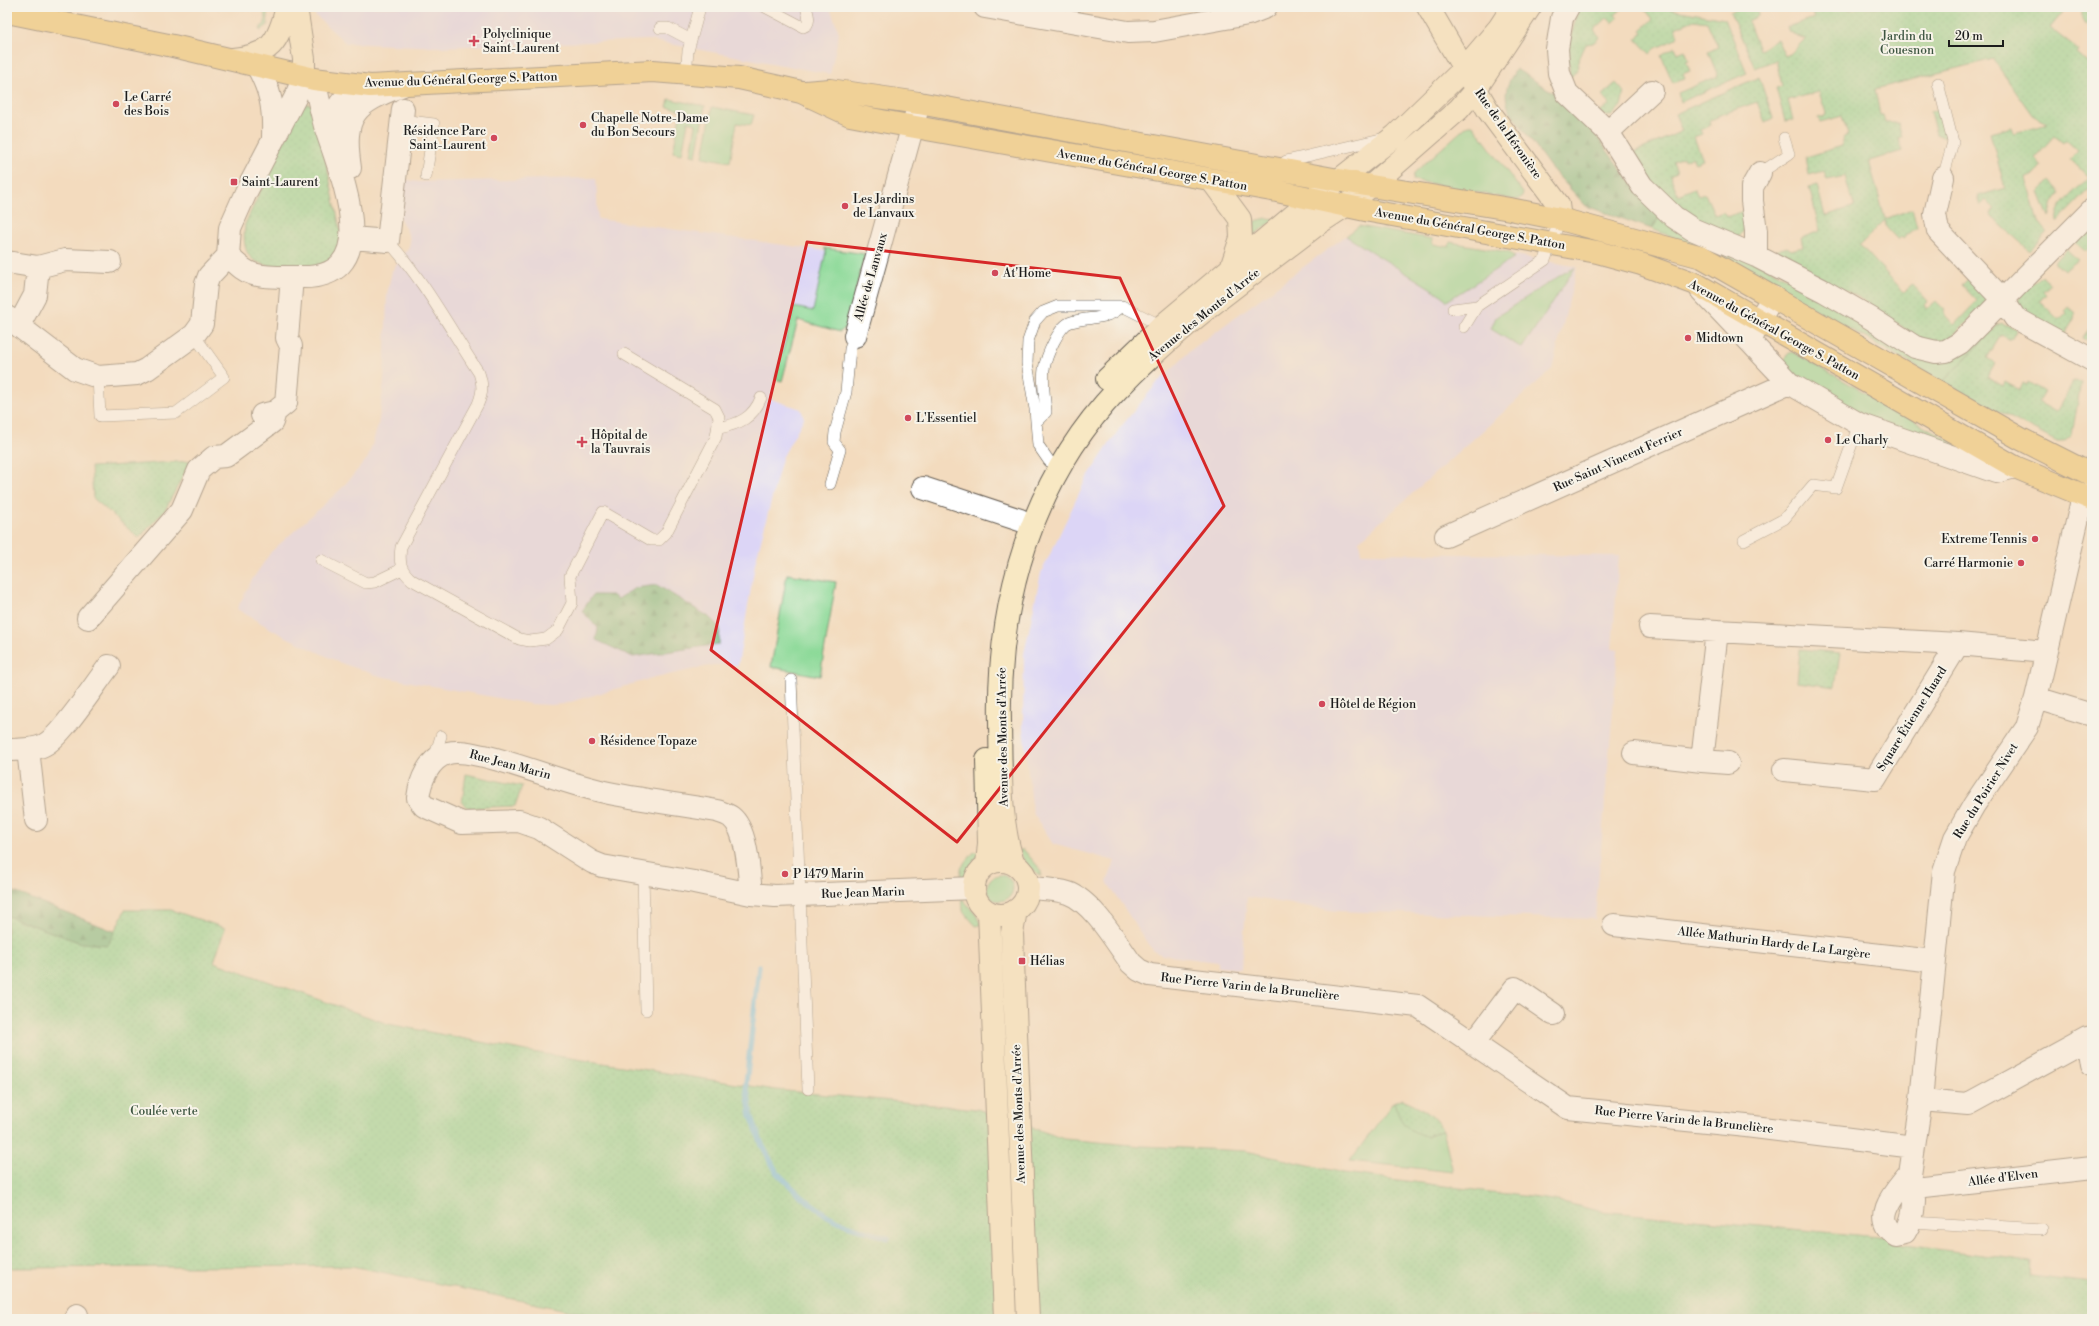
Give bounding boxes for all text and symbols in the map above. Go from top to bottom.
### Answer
scale bar [1949,22,2003,48]
place label: Polyclinique Saint-Laurent [483,27,560,56]
park label: Jardin du Couesnon [1880,29,1934,58]
text: 20 m [1955,29,1983,44]
marker: Polyclinique Saint-Laurent [468,35,480,47]
street label: Avenue du Général George S. Patton [363,69,558,91]
street label: Rue de la Héronière [1471,86,1545,182]
place label: Le Carré des Bois [124,90,171,119]
marker: Le Carré des Bois [111,99,121,109]
place label: Chapelle Notre-Dame du Bon Secours [591,111,709,140]
marker: Chapelle Notre-Dame du Bon Secours [578,120,588,130]
place label: Résidence Parc Saint-Laurent [403,124,487,153]
marker: Résidence Parc Saint-Laurent [489,133,499,143]
street label: Avenue du Général George S. Patton [1055,146,1248,194]
place label: Saint-Laurent [242,175,319,190]
marker: Saint-Laurent [229,177,239,187]
place label: Les Jardins de Lanvaux [853,192,915,221]
marker: Les Jardins de Lanvaux [840,201,850,211]
street label: Avenue du Général George S. Patton [1373,205,1566,253]
street label: Allée de Lanvaux [851,230,891,324]
street label: Avenue des Monts d'Arrée [1144,265,1263,365]
place label: At'Home [1002,266,1051,281]
marker: At'Home [990,268,1000,278]
street label: Avenue du Général George S. Patton [1685,276,1862,383]
place label: Midtown [1696,331,1743,346]
marker: Midtown [1683,333,1693,343]
place label: L'Essentiel [916,411,977,426]
marker: L'Essentiel [903,413,913,423]
street label: Rue Saint-Vincent Ferrier [1551,425,1685,495]
place label: Hôpital de la Tauvrais [591,428,650,457]
place label: Le Charly [1836,433,1889,448]
marker: Le Charly [1823,435,1833,445]
marker: Hôpital de la Tauvrais [576,436,588,448]
place label: Extreme Tennis [1941,532,2027,547]
marker: Extreme Tennis [2030,534,2040,544]
place label: Carré Harmonie [1924,556,2013,571]
marker: Carré Harmonie [2016,558,2026,568]
street label: Square Étienne Huard [1872,663,1950,774]
street label: Avenue des Monts d'Arrée [994,667,1012,808]
place label: Hôtel de Région [1330,697,1416,712]
marker: Hôtel de Région [1317,699,1327,709]
place label: Résidence Topaze [600,734,697,749]
marker: Résidence Topaze [587,736,597,746]
street label: Rue du Poirier Nivet [1950,740,2022,842]
street label: Rue Jean Marin [468,747,552,783]
place label: P 1479 Marin [793,867,864,882]
marker: P 1479 Marin [780,869,790,879]
street label: Rue Jean Marin [821,884,905,902]
street label: Allée Mathurin Hardy de La Largère [1676,924,1871,962]
place label: Hélias [1030,954,1065,969]
marker: Hélias [1017,956,1027,966]
street label: Rue Pierre Varin de la Brunelière [1160,970,1340,1004]
street label: Avenue des Monts d'Arrée [1009,1044,1029,1185]
street label: Rue Pierre Varin de la Brunelière [1594,1103,1774,1137]
park label: Coulée verte [130,1104,198,1119]
street label: Allée d'Elven [1966,1166,2039,1190]

